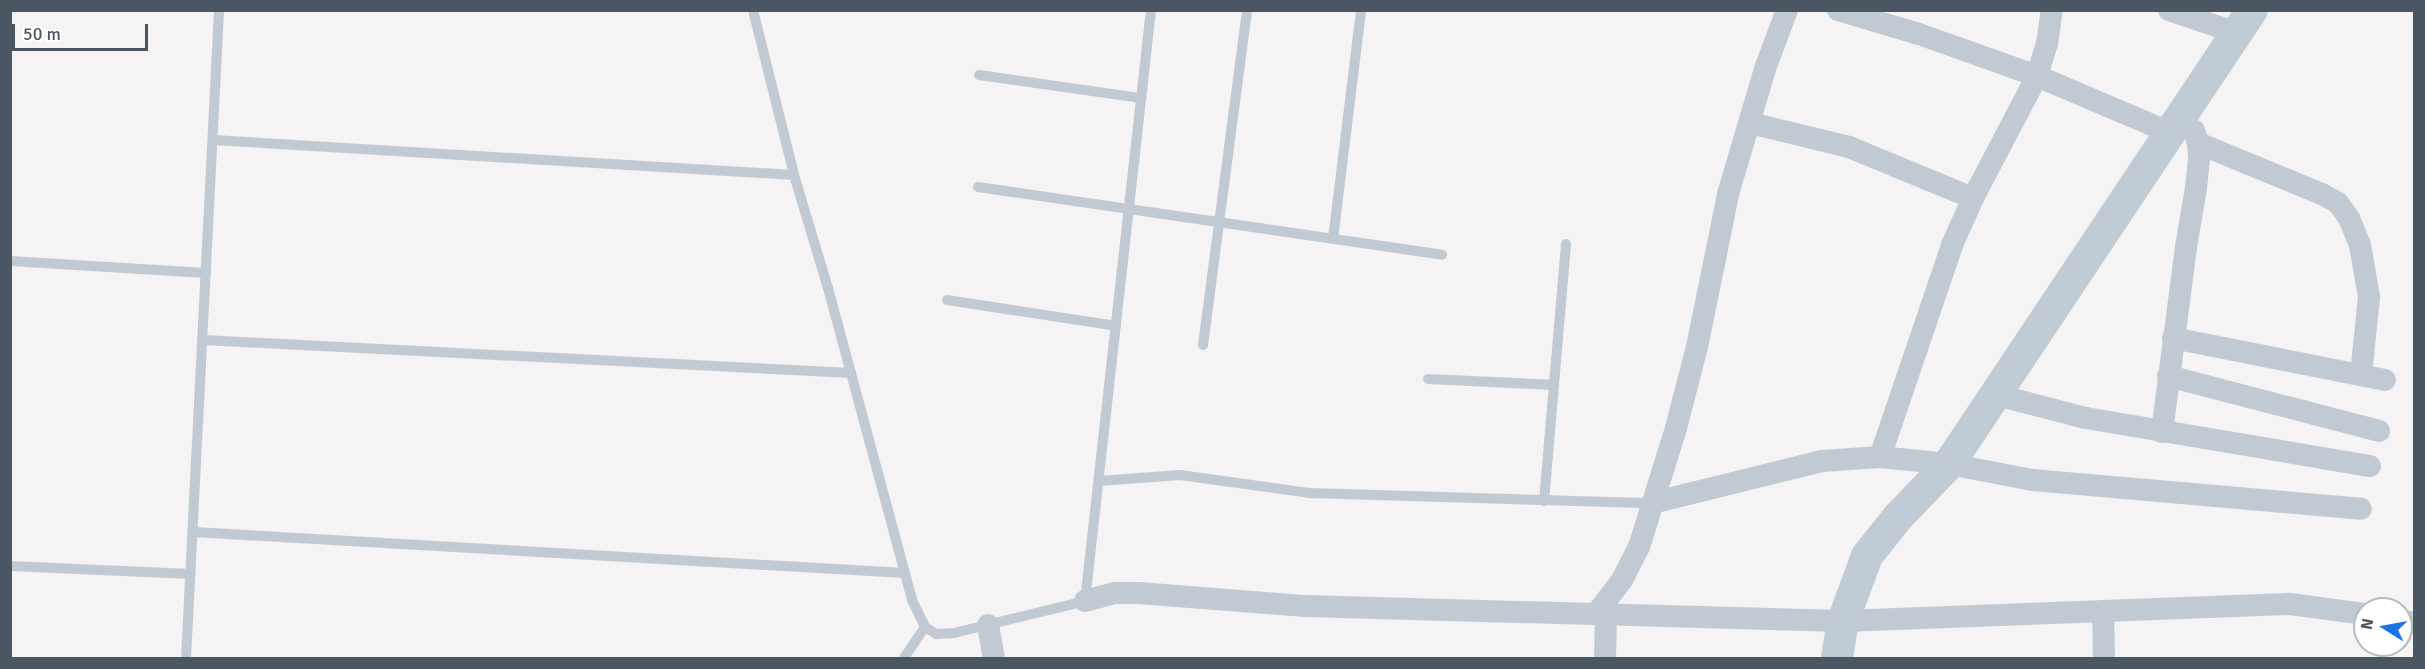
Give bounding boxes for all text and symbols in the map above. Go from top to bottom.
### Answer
scale bar [15,12,152,50]
text: 50 m [23,23,61,45]
north arrow [2353,597,2413,657]
text: N [2356,617,2378,631]

